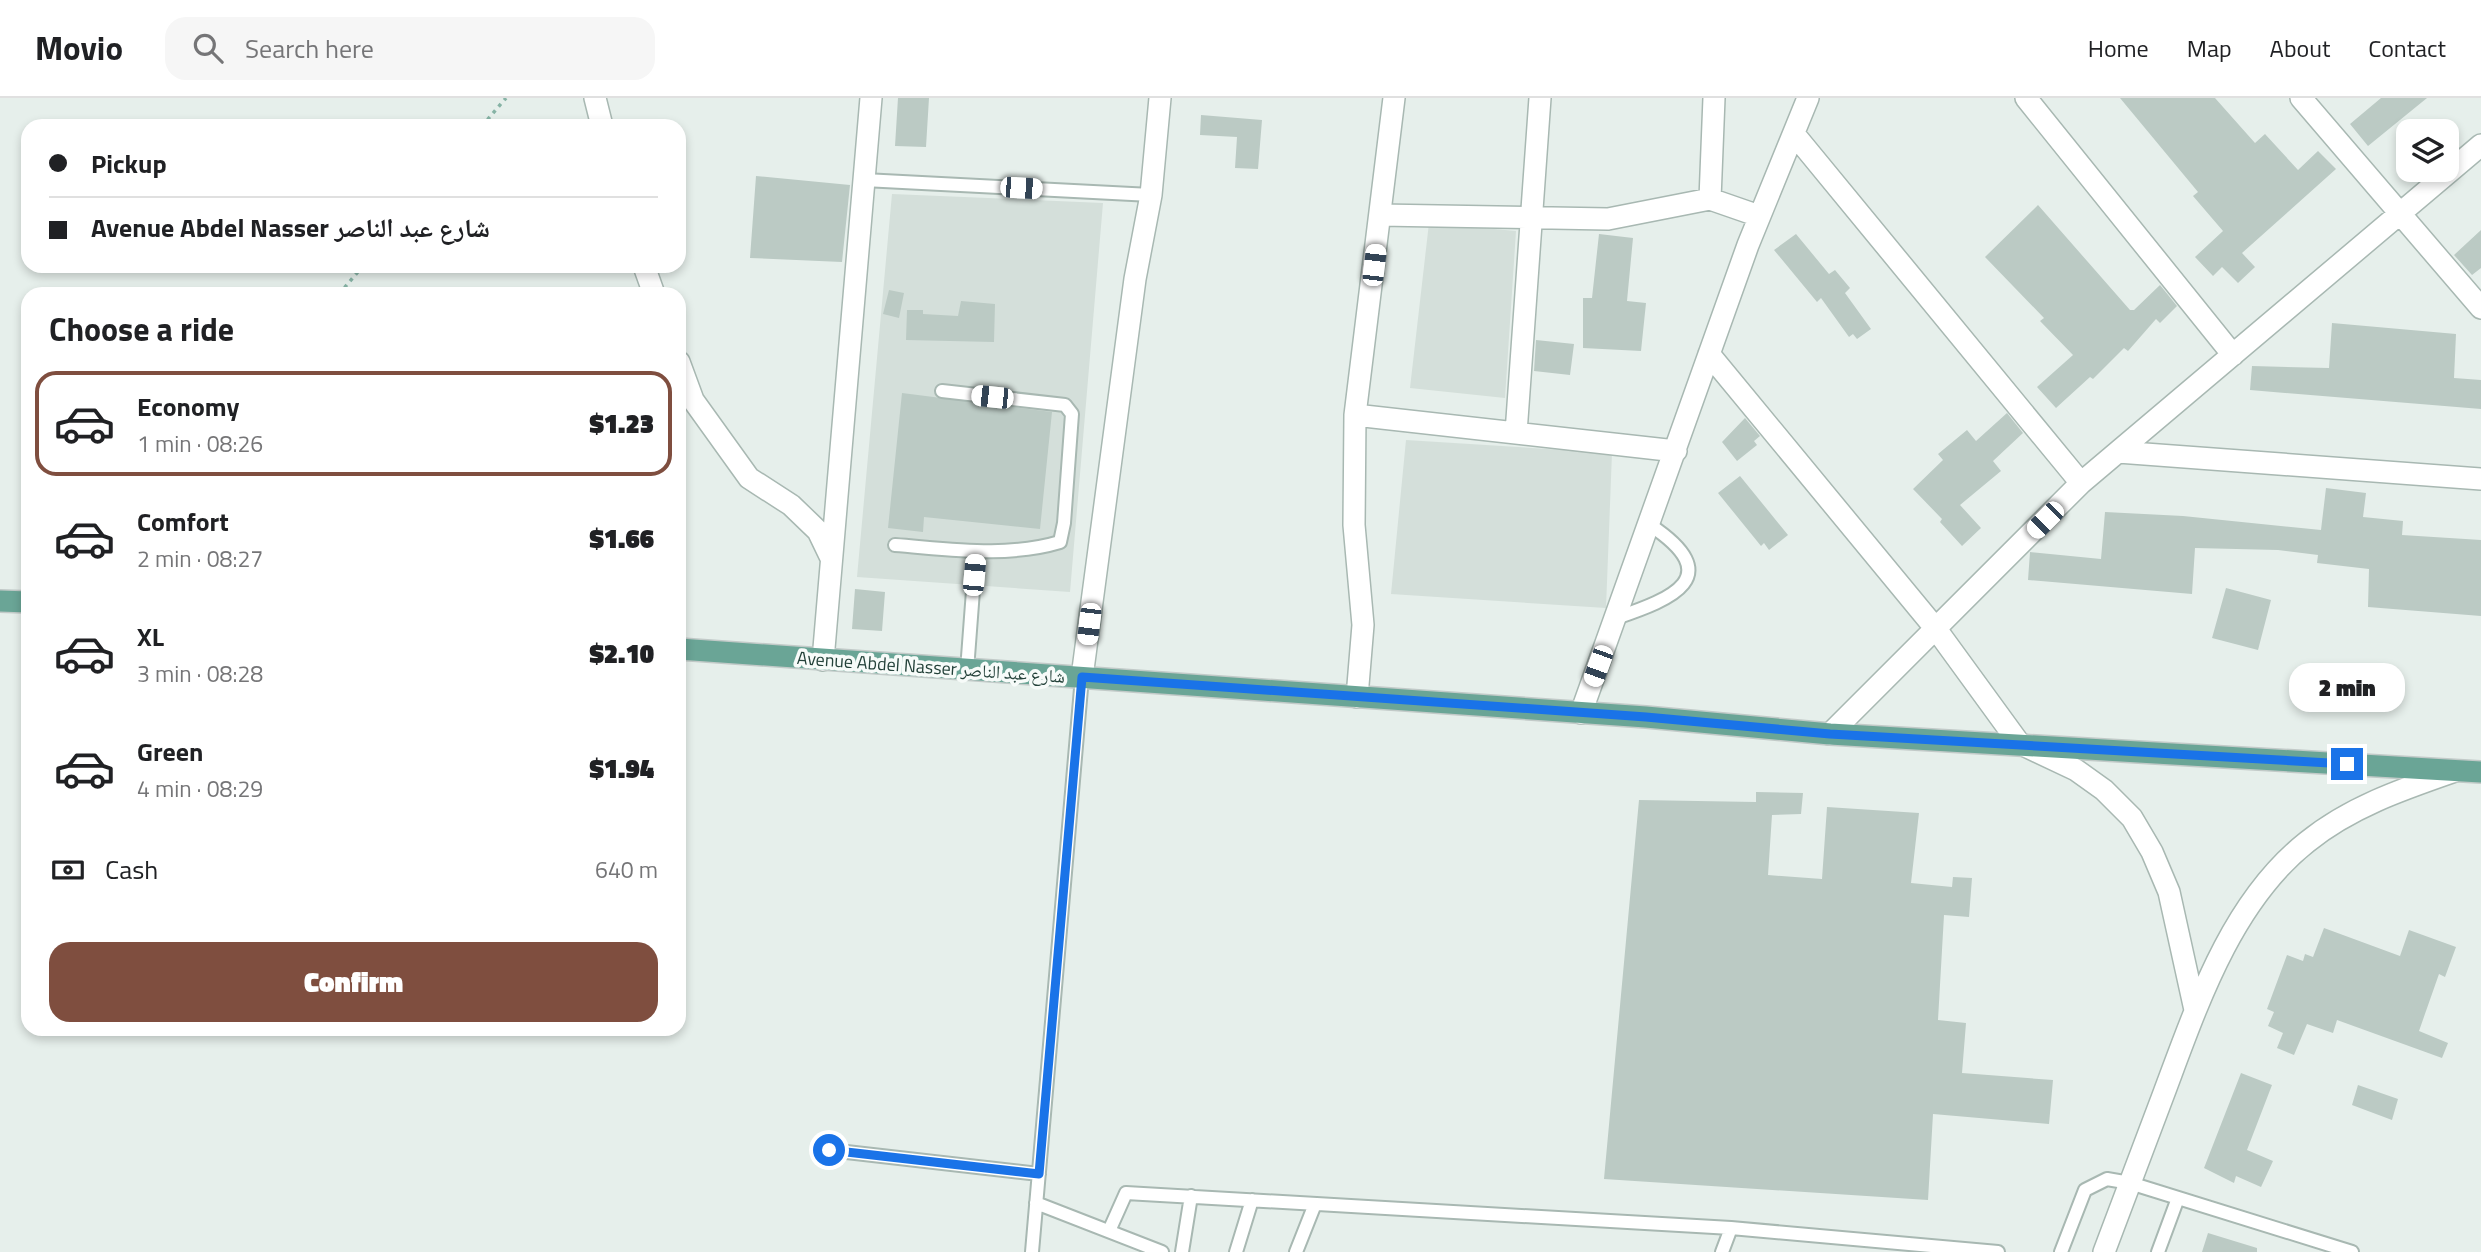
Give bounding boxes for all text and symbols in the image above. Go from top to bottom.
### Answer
search box [165,17,655,80]
text: Movio [35,23,123,73]
icon: search [189,29,227,67]
text: Search here [245,29,374,68]
text: Home [2088,30,2149,66]
text: Map [2187,30,2232,66]
text: About [2270,30,2330,66]
text: Contact [2368,30,2446,66]
map controls [2396,119,2459,182]
button: layers [2396,119,2459,182]
text: Pickup [91,144,167,183]
car [1000,176,1043,200]
text: Avenue Abdel Nasser شارع عبد الناصر [91,208,490,247]
car [1362,243,1387,287]
text: Choose a ride [49,305,234,353]
car [971,384,1014,410]
text: Economy [137,387,239,426]
icon: car [53,392,116,455]
text: $1.23 [589,404,654,443]
text: 1 min · 08:26 [137,426,263,461]
car [2023,498,2068,542]
text: Comfort [137,502,229,541]
icon: car [53,507,116,570]
text: $1.66 [589,519,654,558]
text: 2 min · 08:27 [137,541,263,576]
car [962,553,987,597]
car [1077,602,1102,646]
text: XL [137,617,164,656]
icon: car [53,622,116,685]
text: $2.10 [589,634,654,673]
car [1581,643,1616,689]
street label: Avenue Abdel Nasser شارع عبد الناصر [796,644,1066,690]
text: 3 min · 08:28 [137,656,263,691]
callout: 2 min [2289,662,2405,712]
text: 2 min [2318,670,2376,705]
text: Green [137,732,203,771]
icon: car [53,737,116,800]
route end [2331,748,2363,780]
text: $1.94 [589,749,654,788]
text: 4 min · 08:29 [137,771,263,806]
text: Cash [105,850,158,889]
icon: cash [49,851,87,889]
text: 640 m [595,852,658,887]
button: Confirm [49,942,658,1022]
route start [813,1134,845,1166]

